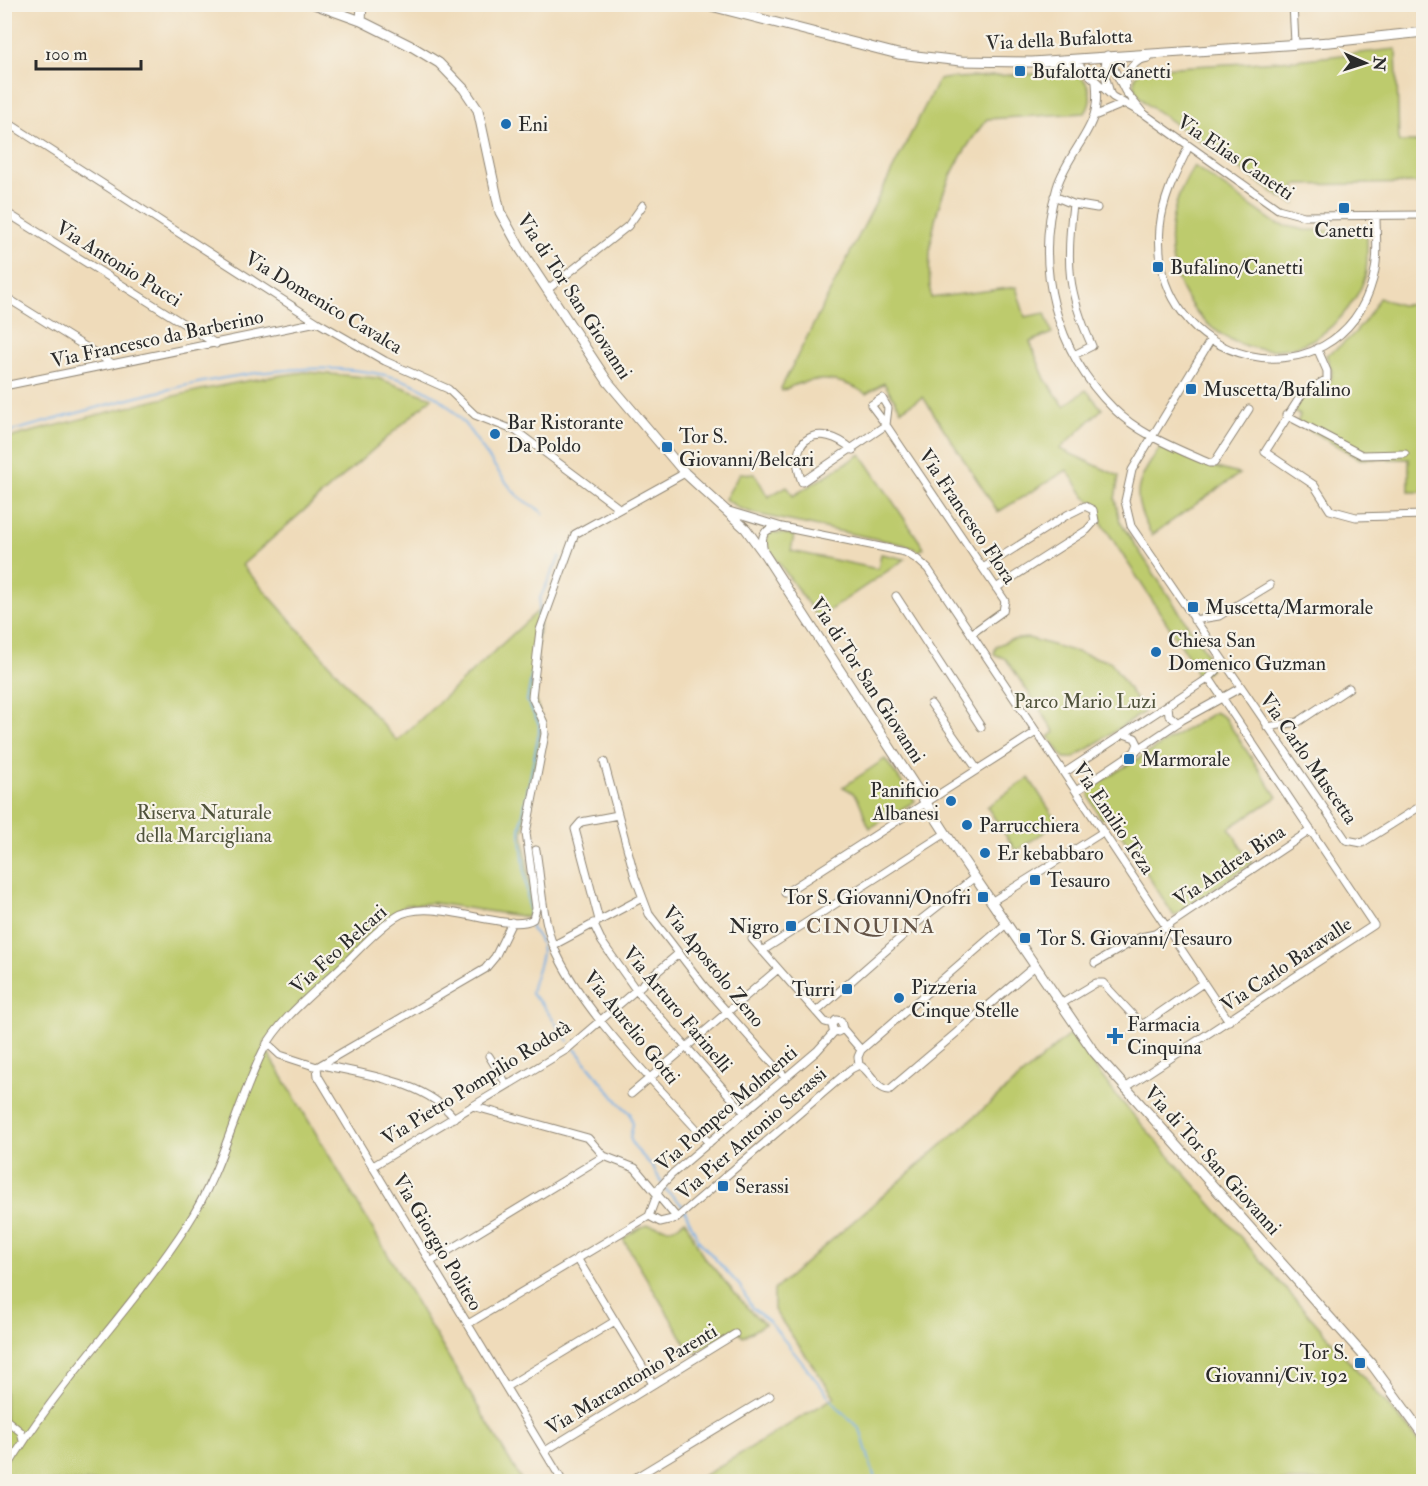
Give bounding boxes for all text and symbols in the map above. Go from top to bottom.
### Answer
street label: Via della Bufalotta [985,23,1134,56]
scale bar [36,33,141,71]
north arrow [1335,33,1395,93]
text: 100 m [45,43,88,66]
text: N [1369,55,1389,72]
place label: Bufalotta/Canetti [1032,59,1171,84]
marker: Bufalotta/Canetti [1013,64,1027,78]
street label: Via Elias Canetti [1172,109,1299,206]
place label: Eni [518,112,548,137]
marker: Eni [499,117,513,131]
marker: Canetti [1337,201,1351,215]
street label: Via di Tor San Giovanni [512,209,638,384]
street label: Via Antonio Pucci [51,215,186,312]
place label: Canetti [1314,218,1374,243]
street label: Via Domenico Cavalca [240,245,408,360]
place label: Bufalino/Canetti [1170,255,1303,280]
marker: Bufalino/Canetti [1151,260,1165,274]
street label: Via Francesco da Barberino [48,304,266,373]
place label: Muscetta/Bufalino [1203,377,1351,402]
marker: Muscetta/Bufalino [1184,382,1198,396]
place label: Bar Ristorante Da Poldo [507,410,623,458]
place label: Tor S. Giovanni/Belcari [679,424,814,472]
marker: Bar Ristorante Da Poldo [488,427,502,441]
marker: Tor S. Giovanni/Belcari [660,440,674,454]
street label: Via Francesco Flora [913,444,1023,589]
street label: Via di Tor San Giovanni [805,593,931,768]
place label: Muscetta/Marmorale [1205,595,1373,620]
marker: Muscetta/Marmorale [1186,600,1200,614]
place label: Chiesa San Domenico Guzman [1168,628,1326,676]
marker: Chiesa San Domenico Guzman [1149,645,1163,659]
street label: Via Carlo Muscetta [1254,688,1364,829]
park label: Parco Mario Luzi [1014,689,1156,714]
place label: Marmorale [1141,747,1230,772]
marker: Marmorale [1122,752,1136,766]
street label: Via Emilio Teza [1067,757,1161,880]
place label: Panificio Albanesi [870,778,939,826]
marker: Panificio Albanesi [944,794,958,808]
park label: Riserva Naturale della Marcigliana [136,800,273,848]
place label: Parrucchiera [979,813,1080,838]
marker: Parrucchiera [960,818,974,832]
street label: Via Andrea Bina [1169,818,1291,912]
place label: Er kebabbaro [997,841,1104,866]
marker: Er kebabbaro [978,846,992,860]
place label: Tesauro [1047,868,1110,893]
marker: Tesauro [1028,873,1042,887]
place label: Tor S. Giovanni/Onofri [784,885,971,910]
marker: Tor S. Giovanni/Onofri [976,890,990,904]
street label: Via Feo Belcari [285,899,392,999]
street label: Via Apostolo Zeno [656,900,770,1033]
street label: Via Carlo Baravalle [1216,911,1357,1018]
district label: CINQUINA [806,913,936,940]
place label: Nigro [729,914,779,939]
marker: Nigro [784,919,798,933]
place label: Tor S. Giovanni/Tesauro [1037,926,1232,951]
marker: Tor S. Giovanni/Tesauro [1018,931,1032,945]
street label: Via Arturo Farinelli [617,941,738,1078]
street label: Via Aurelio Gotti [578,965,685,1089]
place label: Pizzeria Cinque Stelle [911,975,1019,1023]
place label: Turri [792,977,835,1002]
marker: Turri [840,982,854,996]
marker: Pizzeria Cinque Stelle [892,991,906,1005]
place label: Farmacia Cinquina [1127,1012,1202,1060]
street label: Via Pietro Pompilio Rodotà [377,1014,577,1152]
marker: Farmacia Cinquina [1108,1029,1122,1043]
street label: Via Pompeo Molmenti [650,1040,803,1178]
street label: Via Pier Antonio Serassi [671,1061,831,1205]
street label: Via di Tor San Giovanni [1139,1080,1286,1240]
street label: Via Giorgio Politeo [387,1169,488,1315]
place label: Serassi [735,1174,789,1198]
marker: Serassi [716,1179,730,1193]
street label: Via Marcantonio Parenti [541,1318,722,1441]
place label: Tor S. Giovanni/Civ. 192 [1205,1340,1348,1388]
marker: Tor S. Giovanni/Civ. 192 [1353,1356,1367,1370]

